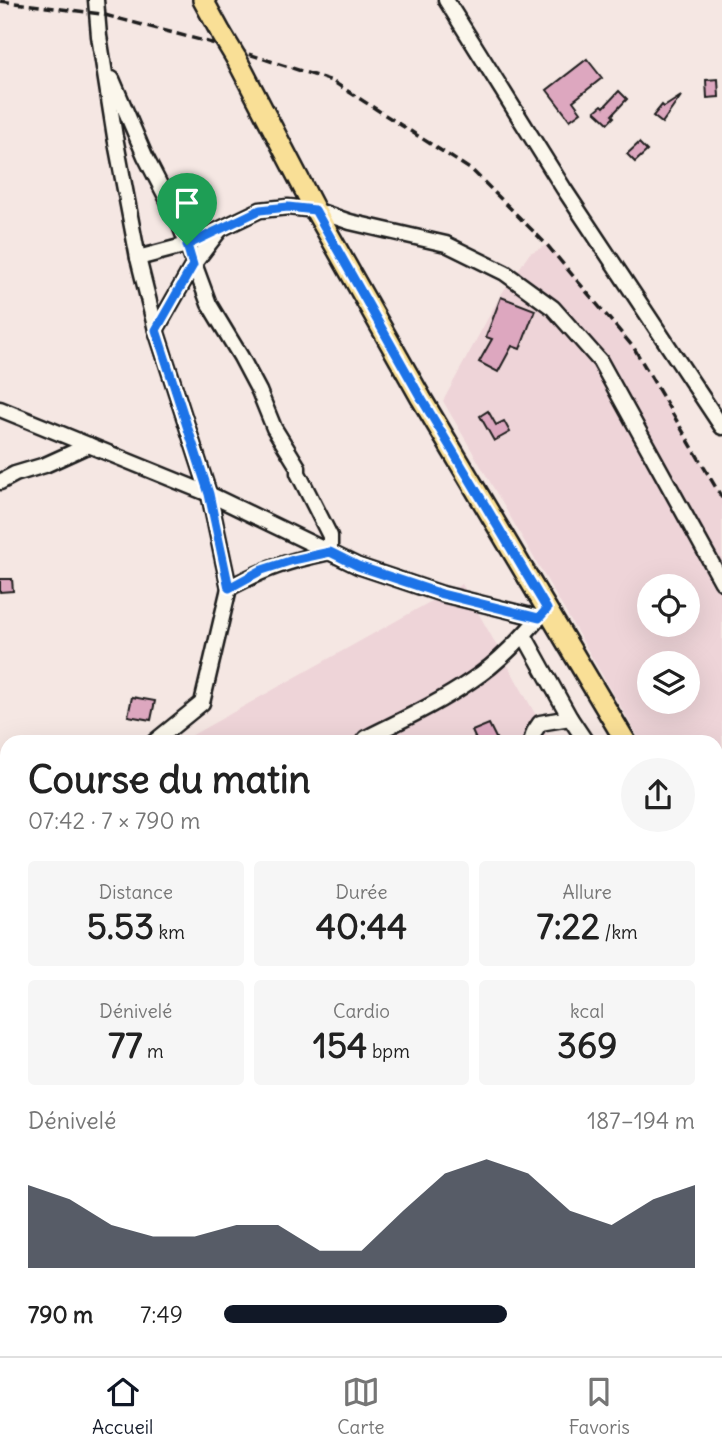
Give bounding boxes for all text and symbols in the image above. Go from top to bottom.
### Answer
pin [157,173,217,245]
icon: arrive [168,184,206,222]
map controls [637,574,700,714]
button: locate [637,574,700,637]
button: layers [637,651,700,714]
text: Course du matin [28,756,310,803]
button: share [621,758,695,832]
text: 07:42 · 7 × 790 m [28,806,200,835]
text: Distance [99,880,173,904]
text: Durée [335,880,388,904]
text: Allure [563,880,612,904]
text: 5.53 [87,904,154,948]
text: 40:44 [316,904,407,948]
text: 7:22 [537,904,600,948]
text: km [154,920,185,944]
text: /km [600,920,638,944]
text: Dénivelé [99,999,172,1023]
text: Cardio [333,999,390,1023]
text: kcal [570,999,604,1023]
text: 77 [108,1023,142,1067]
text: 154 [313,1023,367,1067]
text: 369 [557,1023,617,1067]
text: m [142,1039,164,1063]
text: bpm [367,1039,410,1063]
text: Dénivelé [28,1106,116,1135]
text: 187–194 m [587,1106,695,1135]
text: 790 m [28,1300,93,1329]
text: 7:49 [140,1300,183,1329]
tab: Accueil [92,1373,153,1439]
tab: Carte [337,1373,385,1439]
tab: Favoris [569,1373,630,1439]

